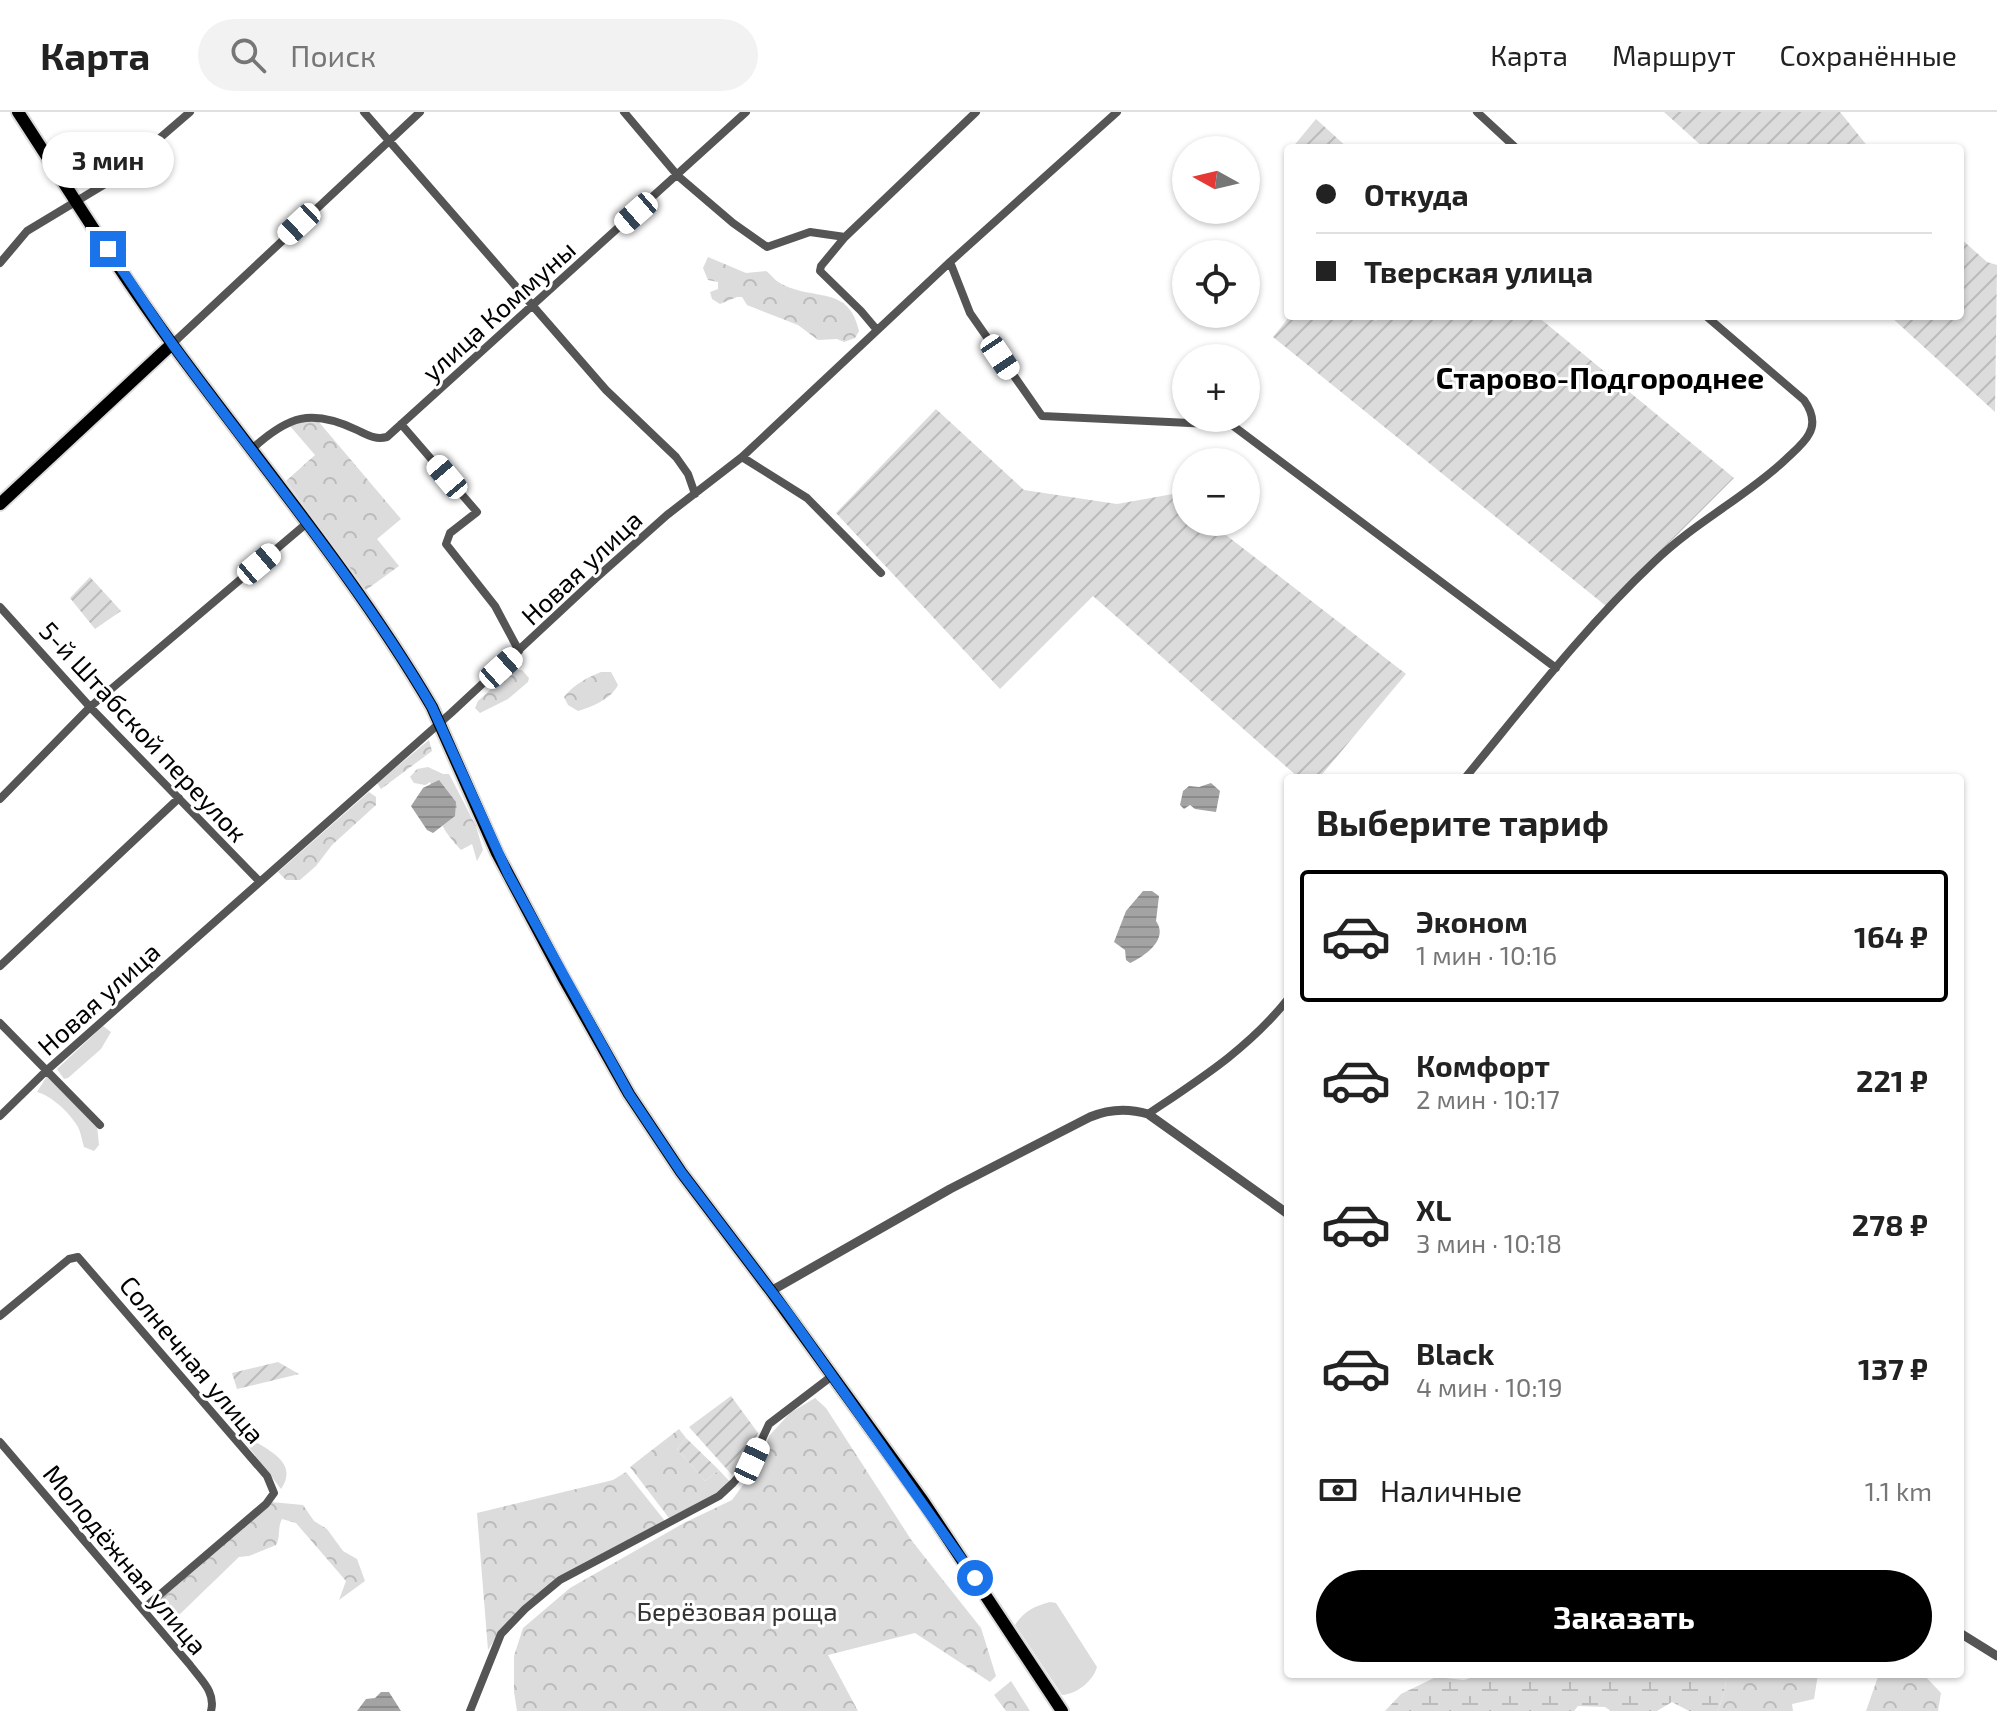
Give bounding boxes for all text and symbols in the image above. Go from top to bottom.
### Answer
search box [198,19,758,91]
text: Карта [40,32,150,78]
icon: search [226,33,270,77]
text: Поиск [290,37,376,73]
text: Карта [1490,38,1568,72]
text: Маршрут [1612,38,1736,72]
text: Сохранённые [1780,38,1957,72]
callout: 3 мин [42,133,174,189]
north arrow [1172,136,1260,224]
map controls [1172,136,1260,536]
text: 3 мин [72,144,144,175]
text: Откуда [1364,176,1469,212]
car [610,188,662,238]
car [273,199,325,249]
route end [90,231,126,267]
street label: улица Коммуны [415,233,582,388]
button: locate [1172,240,1260,328]
text: Тверская улица [1364,253,1593,289]
car [977,330,1023,384]
button: + [1172,344,1260,432]
district label: Старово-Подгороднее [1436,359,1764,395]
button: − [1172,448,1260,536]
car [422,451,472,503]
street label: Новая улица [514,503,648,631]
car [233,539,285,589]
street label: 5-й Штабской переулок [33,614,254,848]
car [475,643,527,693]
text: Выберите тариф [1316,800,1609,843]
icon: car [1320,900,1392,972]
text: Эконом [1416,903,1528,939]
text: 164 ₽ [1854,918,1928,954]
street label: Новая улица [31,935,166,1062]
text: 1 мин · 10:16 [1416,939,1557,970]
icon: car [1320,1044,1392,1116]
text: Комфорт [1416,1047,1550,1083]
text: 221 ₽ [1856,1062,1928,1098]
text: 2 мин · 10:17 [1416,1083,1560,1114]
icon: car [1320,1188,1392,1260]
text: XL [1416,1191,1451,1227]
text: 278 ₽ [1852,1206,1928,1242]
text: 3 мин · 10:18 [1416,1227,1562,1258]
street label: Солнечная улица [113,1269,272,1450]
icon: car [1320,1332,1392,1404]
text: Black [1416,1335,1494,1371]
text: 137 ₽ [1858,1350,1928,1386]
text: 4 мин · 10:19 [1416,1371,1563,1402]
car [731,1434,773,1488]
street label: Молодёжная улица [37,1458,214,1661]
icon: cash [1316,1468,1360,1512]
text: Наличные [1380,1472,1522,1508]
text: 1.1 km [1865,1475,1932,1506]
route start [957,1560,993,1596]
button: Заказать [1316,1570,1932,1662]
park label: Берёзовая роща [636,1595,838,1626]

